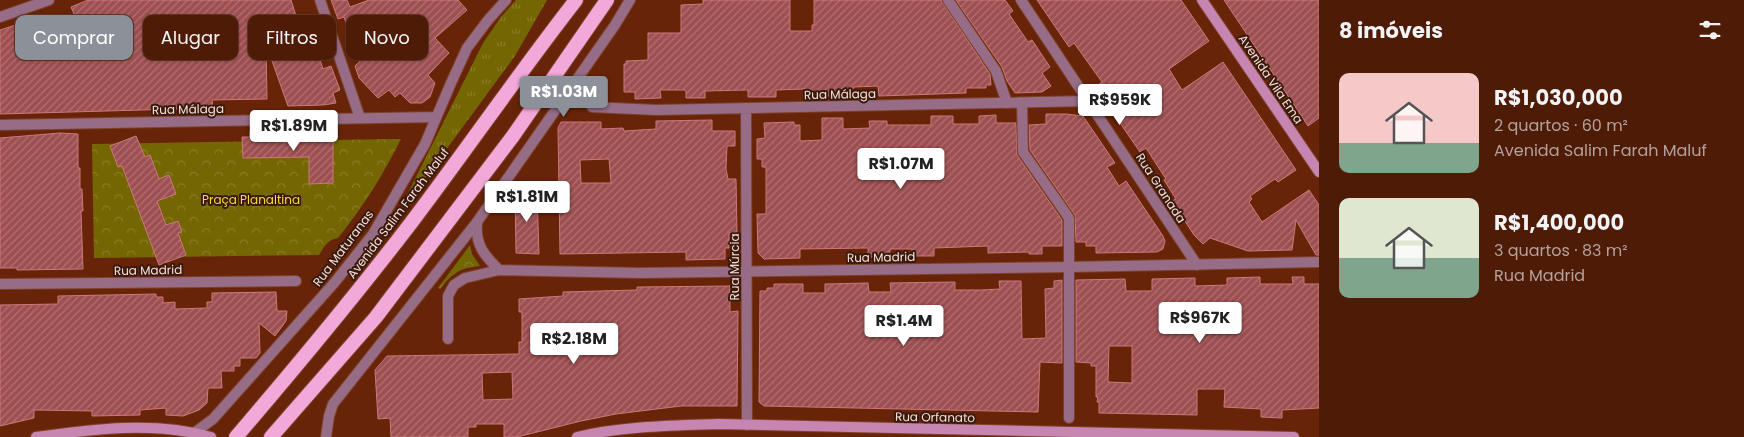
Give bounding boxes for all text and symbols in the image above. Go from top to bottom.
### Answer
chip: Comprar [15,15,133,60]
chip: Alugar [143,15,238,60]
chip: Filtros [248,15,336,60]
chip: Novo [346,15,428,60]
text: 8 imóveis [1339,16,1443,45]
icon: filters [1696,16,1724,44]
street label: Avenida Vila Ema [1235,31,1307,127]
pin: R$1.03M [518,76,610,118]
text: R$1.03M [531,80,597,103]
text: R$1,030,000 [1494,83,1623,112]
pin: R$959K [1079,84,1161,126]
street label: Rua Málaga [804,85,876,103]
text: R$959K [1089,88,1151,111]
icon: home [1379,93,1439,153]
street label: Rua Málaga [152,100,224,118]
pin: R$1.89M [248,110,340,152]
text: R$1.89M [261,114,327,137]
text: 2 quartos · 60 m² [1494,114,1628,137]
text: Avenida Salim Farah Maluf [1494,139,1707,162]
street label: Avenida Salim Farah Maluf [343,144,453,282]
pin: R$1.07M [855,148,947,190]
street label: Rua Granada [1132,150,1190,226]
text: R$1.07M [868,152,934,175]
pin: R$1.81M [481,180,573,223]
text: R$1.81M [496,185,558,208]
park label: Praça Planaltina [202,191,300,208]
street label: Rua Maturanas [309,206,377,290]
text: R$1,400,000 [1494,208,1624,237]
icon: home [1379,218,1439,278]
street label: Rua Múrcia [726,233,743,301]
text: 3 quartos · 83 m² [1494,239,1627,262]
street label: Rua Madrid [847,248,915,266]
street label: Rua Madrid [114,261,182,279]
text: Rua Madrid [1494,264,1585,287]
pin: R$967K [1159,302,1241,344]
pin: R$1.4M [863,304,945,347]
text: R$967K [1170,306,1230,329]
text: R$1.4M [875,309,933,332]
pin: R$2.18M [528,322,620,365]
text: R$2.18M [541,327,607,350]
street label: Rua Orfanato [895,408,976,426]

